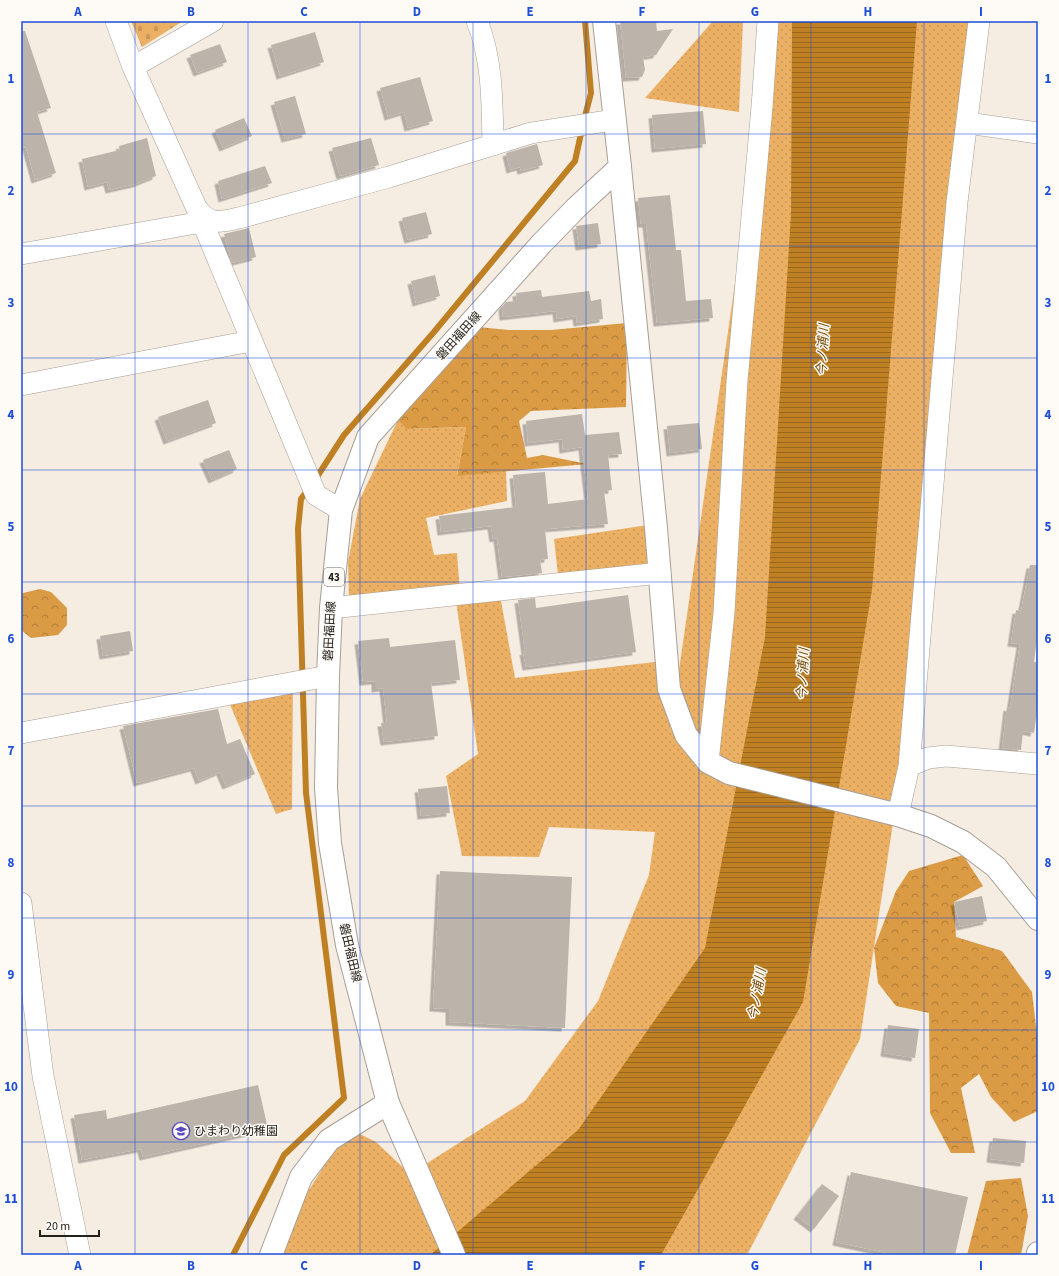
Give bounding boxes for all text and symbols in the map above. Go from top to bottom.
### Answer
text: A [73,3,82,21]
text: B [187,3,195,21]
text: C [300,3,308,21]
text: D [413,3,421,21]
text: E [526,3,534,21]
text: F [639,3,646,21]
text: G [751,3,759,21]
text: H [864,3,872,21]
text: I [979,3,983,21]
text: 1 [8,70,15,88]
text: 1 [1045,70,1052,88]
text: 2 [8,182,15,200]
text: 2 [1045,182,1052,200]
text: 3 [8,294,15,312]
text: 3 [1045,294,1052,312]
street label: 磐田福田線 [433,308,485,364]
water label: 今ノ浦川 [813,322,833,376]
text: 4 [8,406,15,424]
text: 4 [1045,406,1052,424]
text: 5 [8,518,15,536]
text: 5 [1045,518,1052,536]
road number: 43 [324,568,344,586]
street label: 磐田福田線 [320,601,340,661]
text: 6 [8,630,15,648]
text: 6 [1045,630,1052,648]
water label: 今ノ浦川 [793,646,813,700]
text: 7 [8,742,15,760]
text: 7 [1045,742,1052,760]
text: 8 [8,854,15,872]
text: 8 [1045,854,1052,872]
street label: 磐田福田線 [335,922,365,984]
water label: 今ノ浦川 [744,965,771,1021]
text: 9 [8,966,15,984]
text: 9 [1045,966,1052,984]
text: 10 [4,1078,18,1096]
text: 10 [1041,1078,1055,1096]
school or university icon: ひまわり幼稚園 [171,1121,191,1141]
place label: ひまわり幼稚園 [194,1123,278,1140]
text: 11 [4,1190,18,1208]
text: 11 [1041,1190,1055,1208]
scale bar [40,1212,99,1238]
text: 20 m [46,1218,70,1235]
text: A [73,1257,82,1275]
text: B [187,1257,195,1275]
text: C [300,1257,308,1275]
text: D [413,1257,421,1275]
text: E [526,1257,534,1275]
text: F [639,1257,646,1275]
text: G [751,1257,759,1275]
text: H [864,1257,872,1275]
text: I [979,1257,983,1275]

